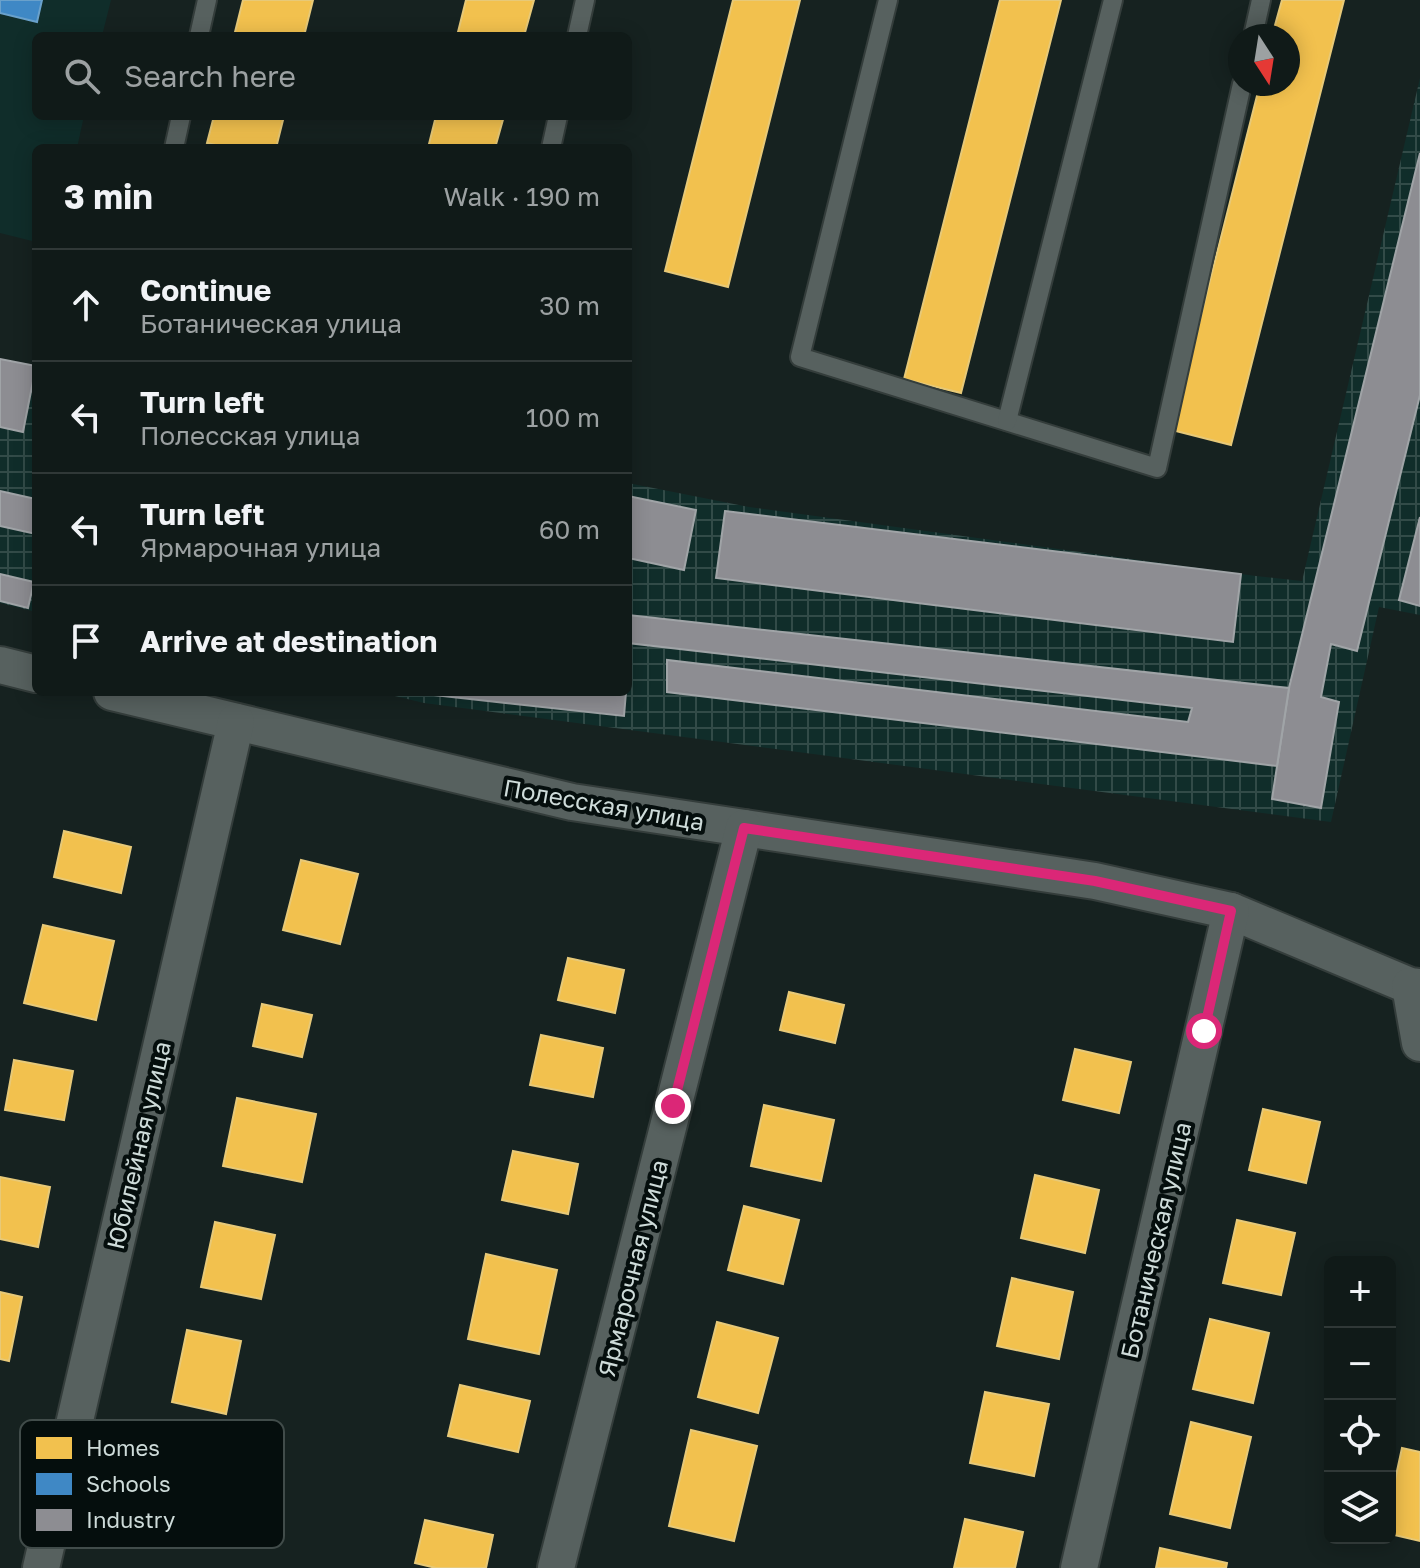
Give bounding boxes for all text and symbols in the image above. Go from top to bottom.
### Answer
north arrow [1228,24,1300,96]
search box [32,32,632,120]
icon: search [60,54,104,98]
text: Search here [124,58,296,94]
text: 3 min [64,176,153,216]
text: Walk · 190 m [444,181,600,212]
text: Continue [140,272,271,308]
icon: ahead [64,283,108,327]
text: 30 m [539,290,600,321]
text: Ботаническая улица [140,308,402,339]
text: Turn left [140,384,265,420]
icon: left [64,395,108,439]
text: 100 m [526,402,600,433]
text: Полесская улица [140,420,360,451]
text: Turn left [140,496,265,532]
icon: left [64,507,108,551]
text: 60 m [539,514,600,545]
text: Ярмарочная улица [140,532,381,563]
icon: arrive [64,619,108,663]
text: Arrive at destination [140,623,437,659]
street label: Полесская улица [501,772,707,836]
route start [1186,1013,1222,1049]
street label: Юбилейная улица [100,1038,176,1252]
route end [655,1088,691,1124]
street label: Ботаническая улица [1114,1119,1196,1361]
street label: Ярмарочная улица [591,1156,673,1380]
map controls [1324,1256,1396,1544]
button: + [1324,1256,1396,1328]
button: − [1324,1328,1396,1400]
button: locate [1324,1400,1396,1472]
legend [20,1420,284,1548]
text: Homes [86,1434,160,1461]
text: Schools [86,1470,171,1497]
button: layers [1324,1472,1396,1544]
text: Industry [86,1506,175,1533]

